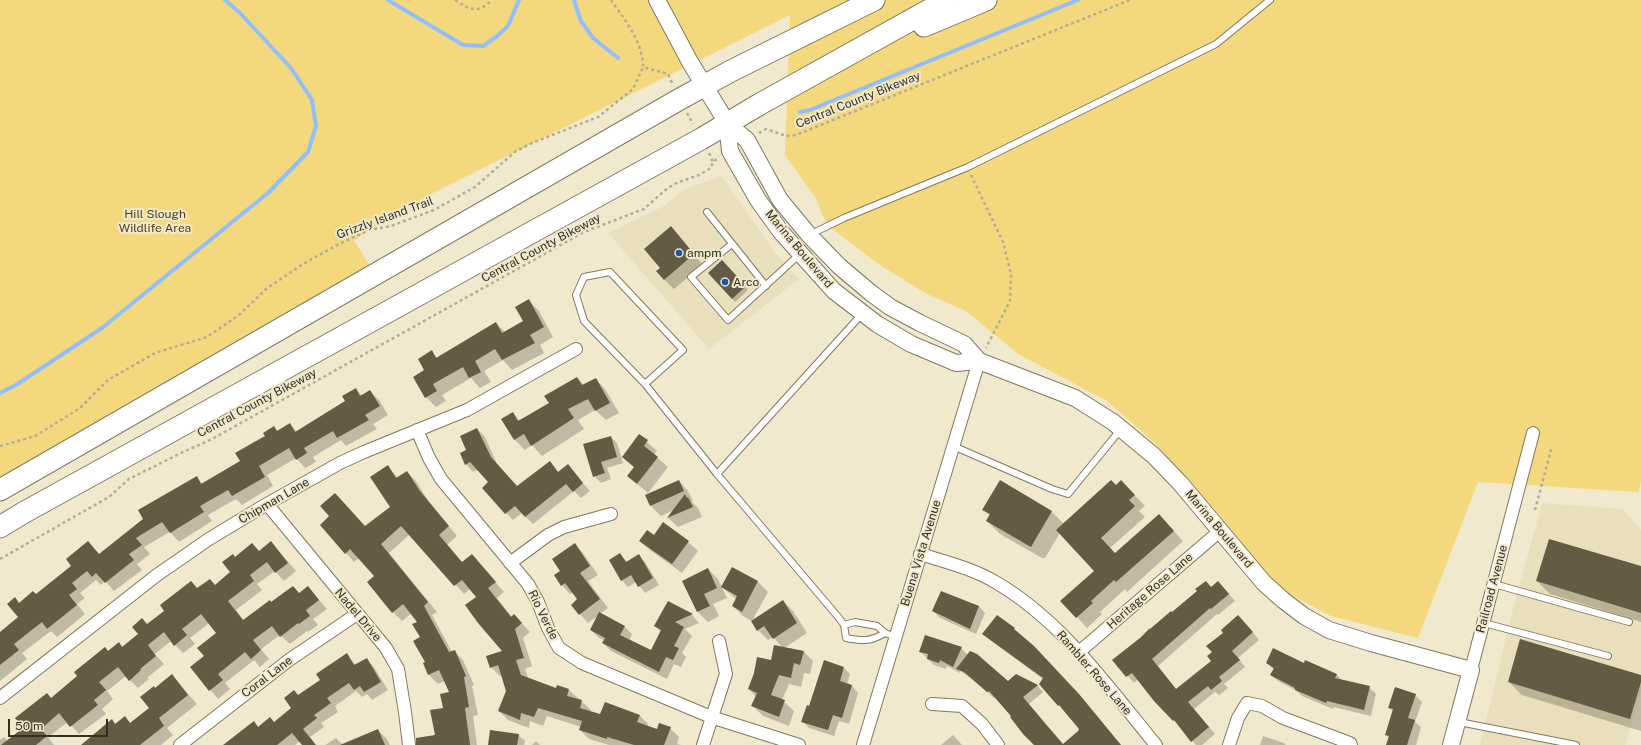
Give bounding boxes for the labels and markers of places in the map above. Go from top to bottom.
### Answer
place label: ampm [687,246,722,260]
marker: ampm [674,248,684,258]
place label: Arco [733,275,759,289]
marker: Arco [720,277,730,287]

